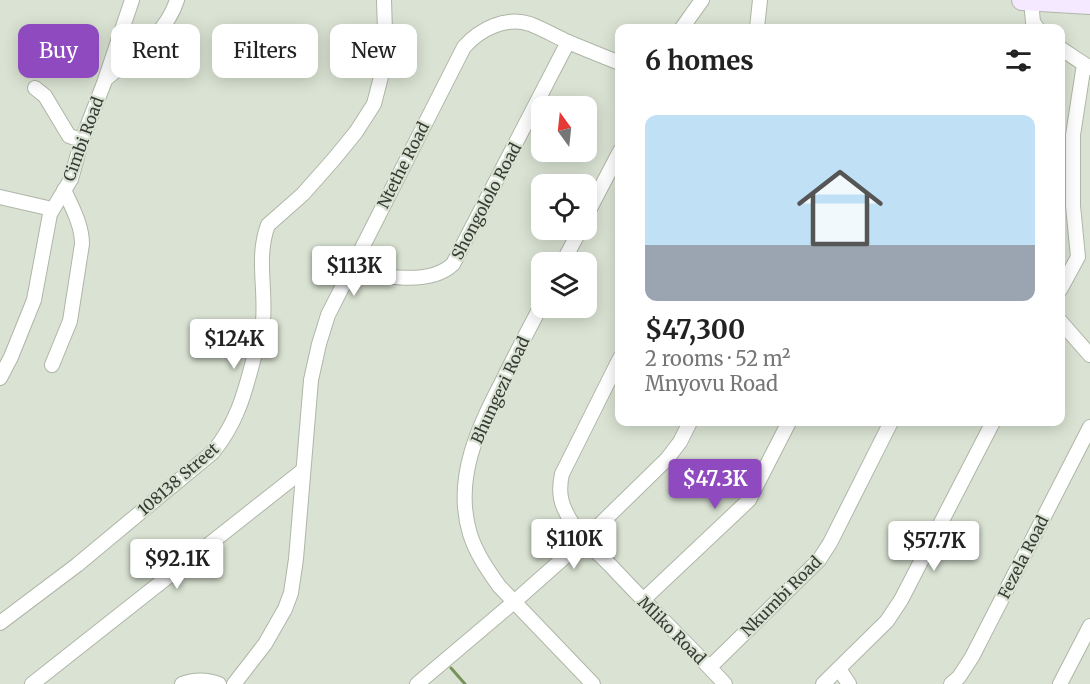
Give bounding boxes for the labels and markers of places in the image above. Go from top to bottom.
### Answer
pin: $113K [312,246,396,297]
pin: $124K [192,319,276,370]
pin: $47.3K [666,459,764,510]
pin: $110K [532,519,616,570]
pin: $57.7K [885,521,983,572]
pin: $92.1K [128,539,226,590]

